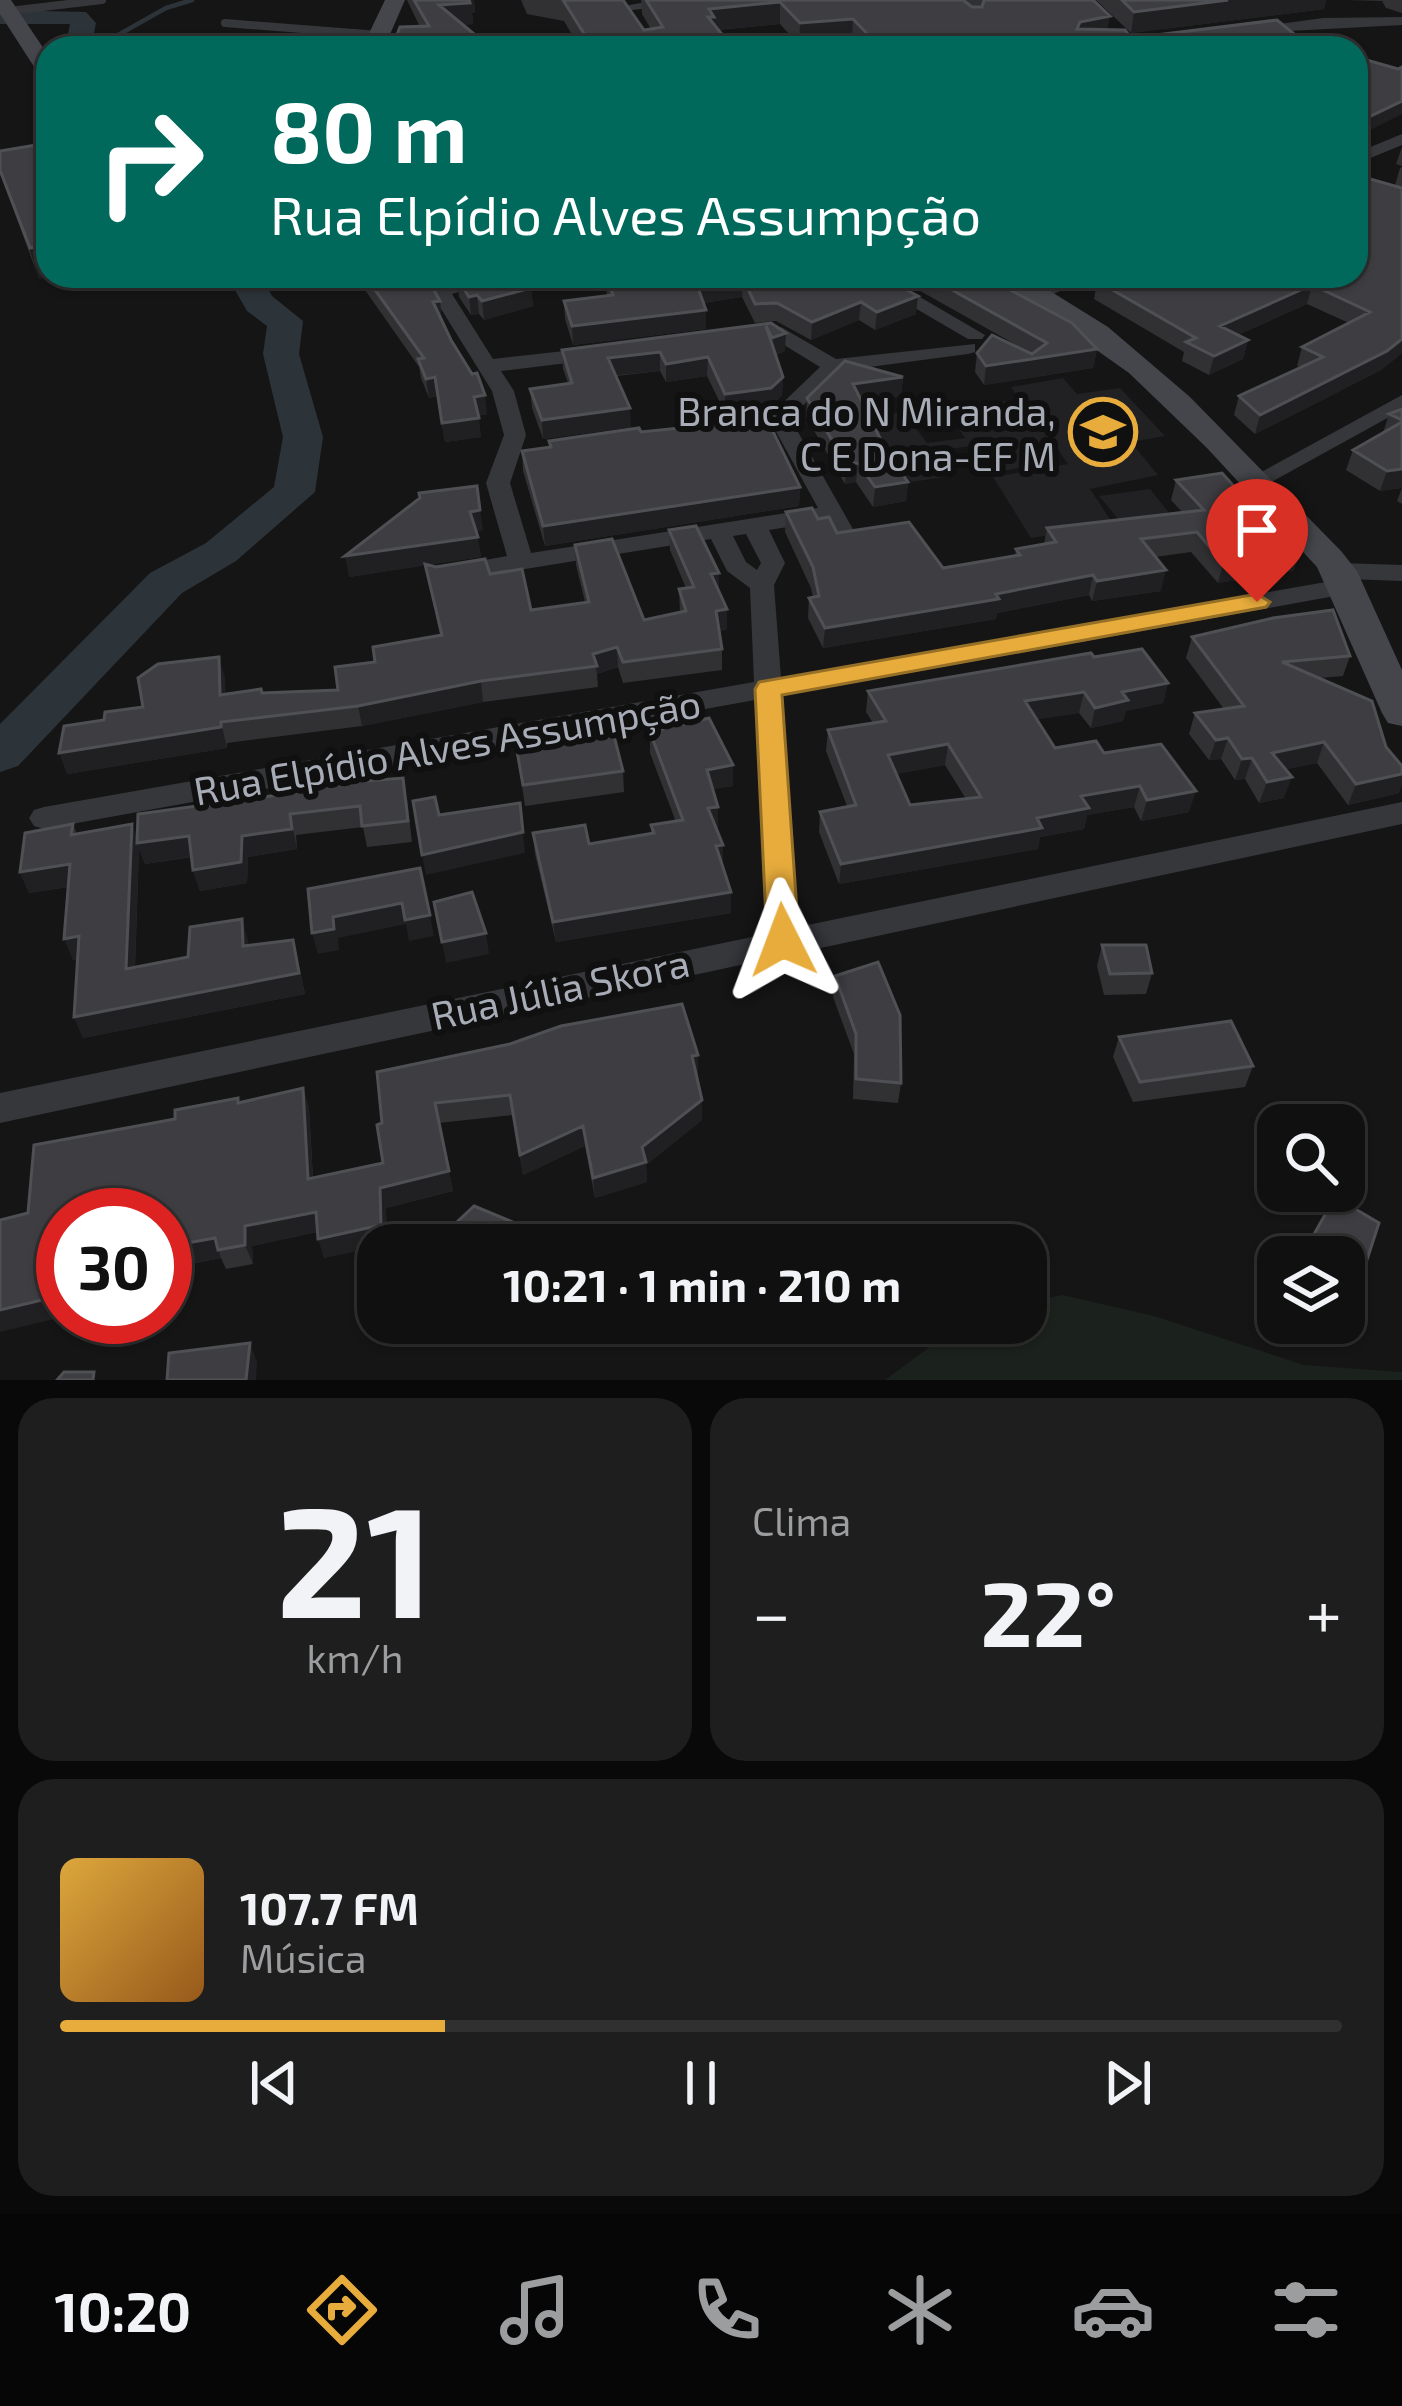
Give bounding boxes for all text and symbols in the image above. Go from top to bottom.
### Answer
text: 80 m [270,79,467,180]
icon: right [72,84,228,240]
text: Rua Elpídio Alves Assumpção [270,181,981,246]
place label: Branca do N Miranda, C E Dona-EF M [677,387,1056,479]
school or university icon: Branca do N Miranda, C E Dona-EF M [1068,397,1138,467]
pin [1206,479,1308,602]
icon: arrive [1224,497,1290,563]
street label: Rua Elpídio Alves Assumpção [190,678,704,816]
position arrow [720,877,846,1003]
street label: Rua Júlia Skora [427,938,693,1038]
map controls [1257,1104,1365,1344]
button: search [1257,1104,1365,1212]
speed limit sign: 30 [36,1188,192,1344]
button: layers [1257,1236,1365,1344]
text: 10:21 · 1 min · 210 m [503,1257,901,1311]
text: 21 [276,1462,434,1649]
text: Clima [752,1497,851,1544]
text: 22° [980,1557,1116,1665]
text: − [752,1572,791,1651]
text: + [1306,1572,1342,1651]
text: km/h [307,1634,403,1681]
text: 107.7 FM [240,1880,419,1934]
text: Música [240,1934,366,1981]
icon: previous [241,2050,307,2116]
icon: pause [668,2050,734,2116]
icon: next [1095,2050,1161,2116]
icon: directions [300,2268,384,2352]
icon: music [493,2268,577,2352]
icon: phone [685,2268,769,2352]
icon: climate [878,2268,962,2352]
icon: car [1071,2268,1155,2352]
icon: filters [1264,2268,1348,2352]
text: 10:20 [54,2278,191,2343]

